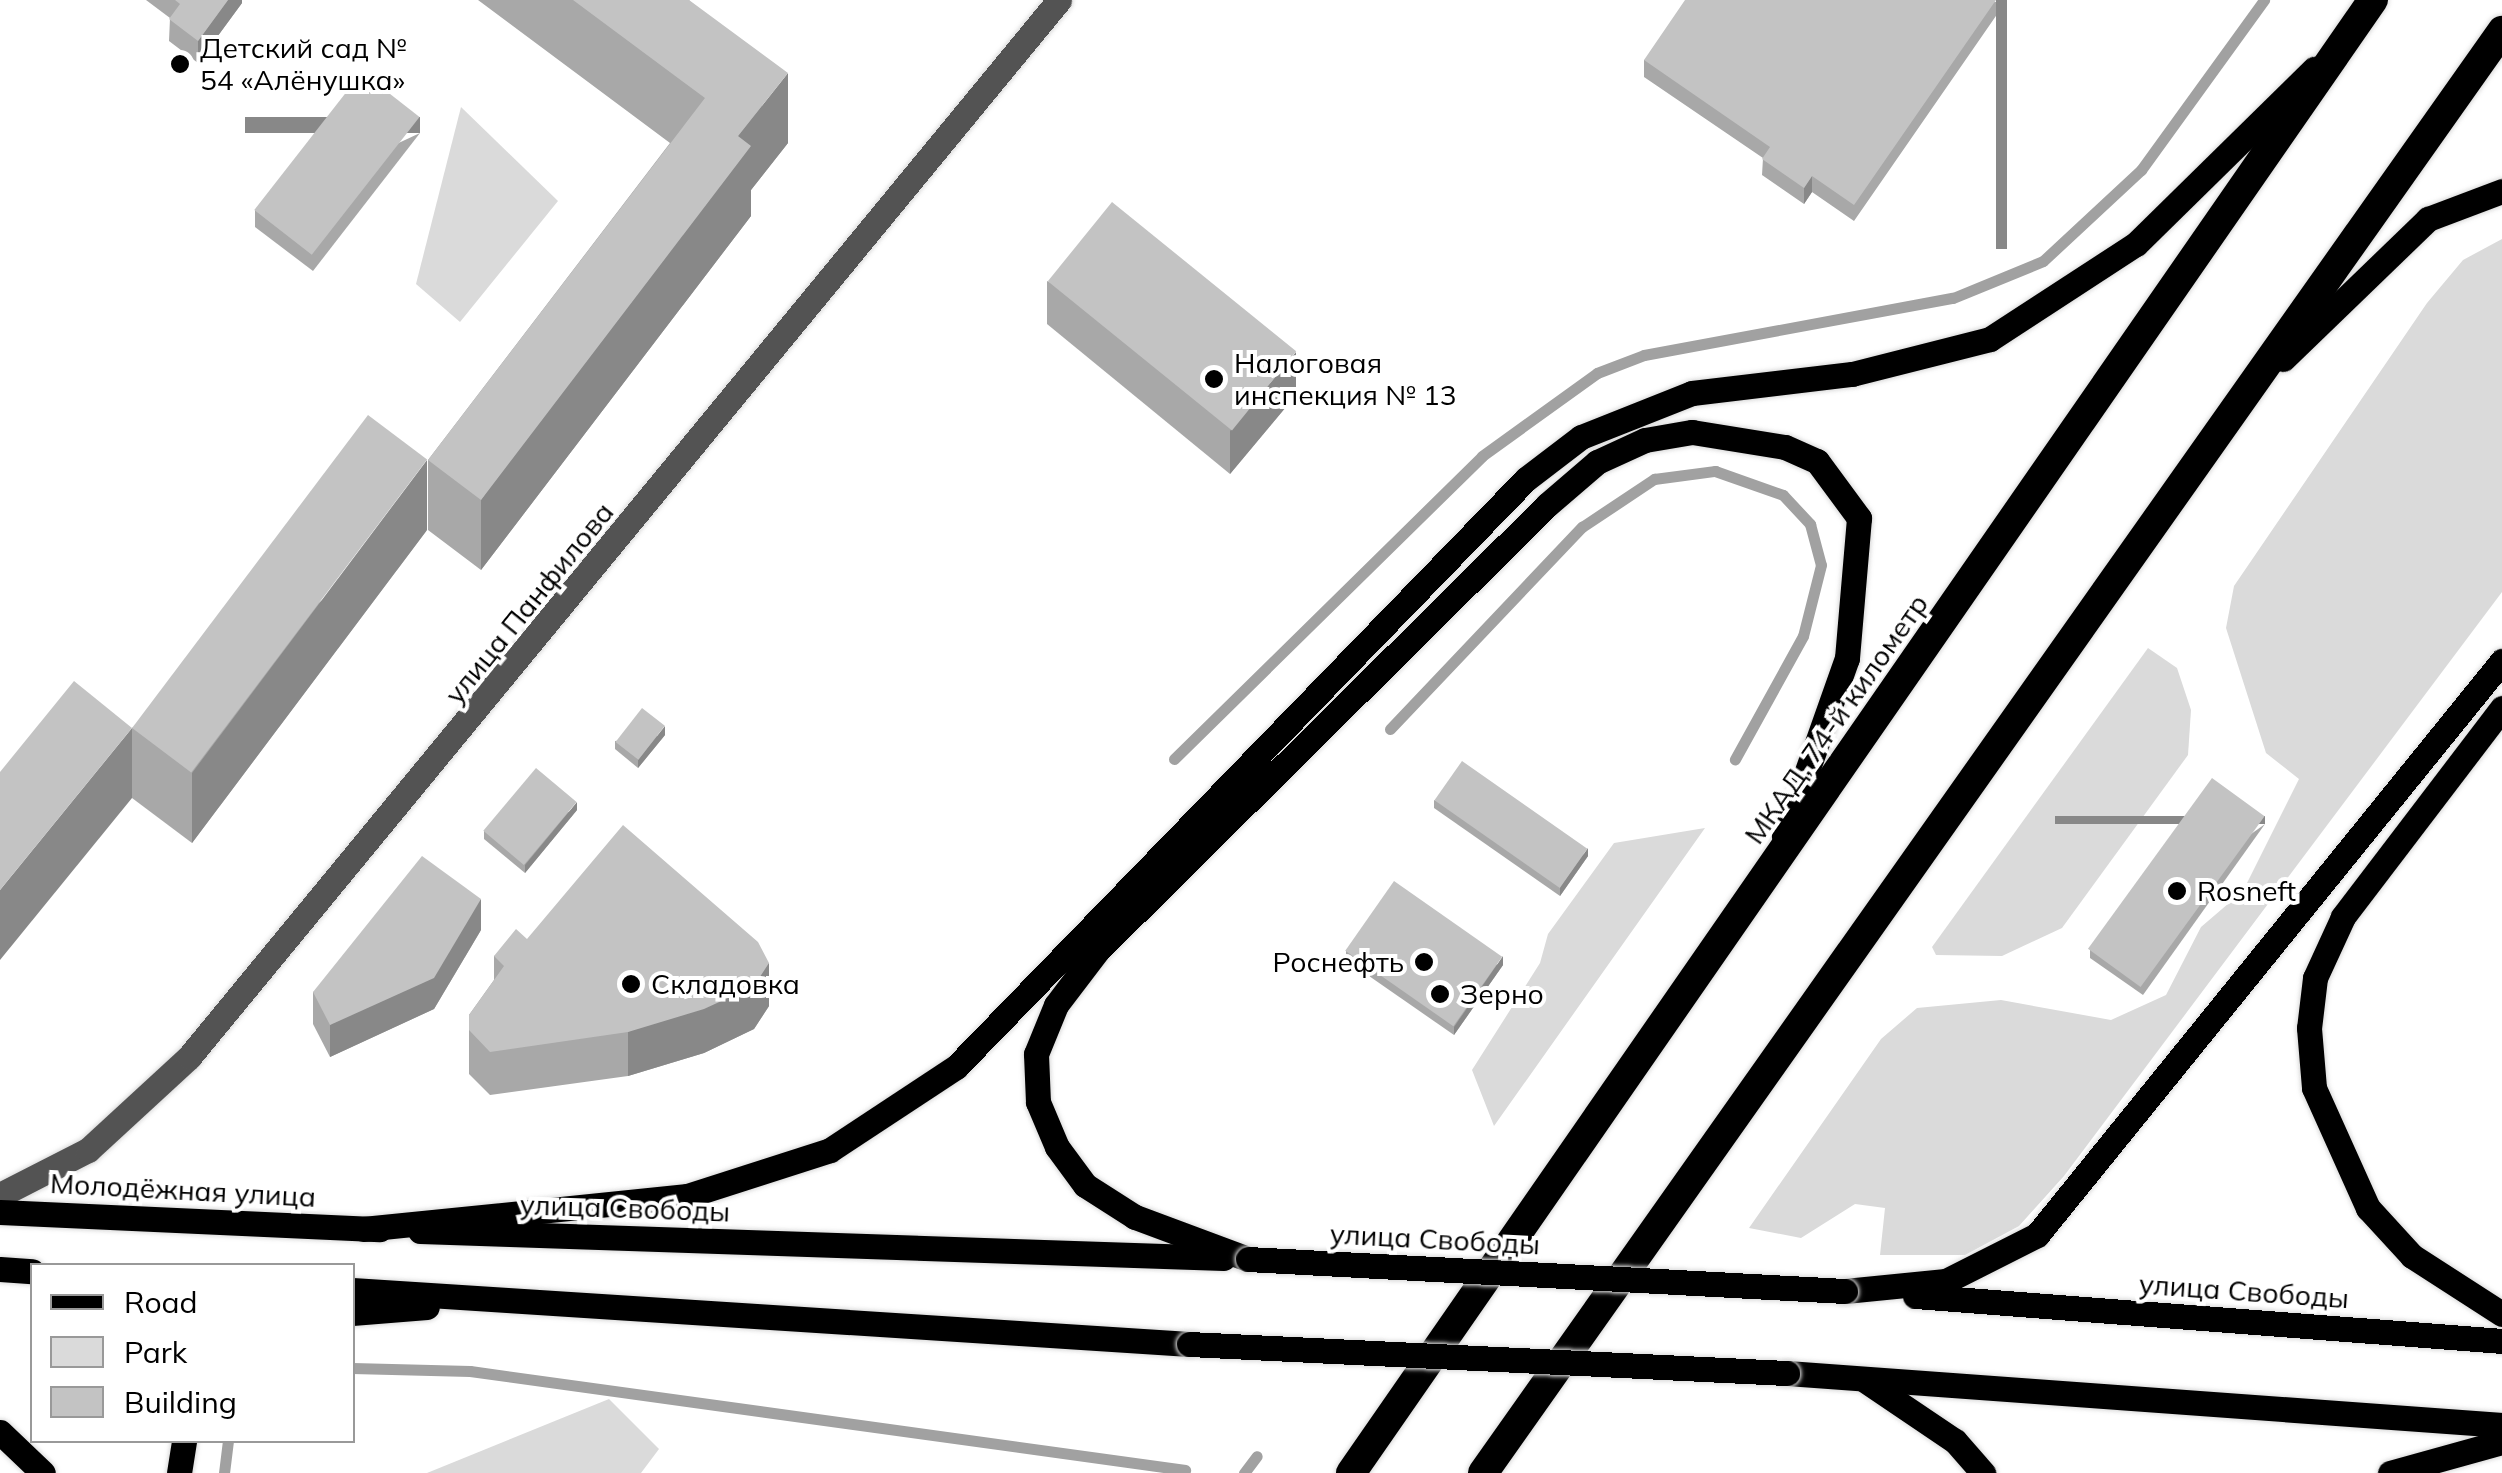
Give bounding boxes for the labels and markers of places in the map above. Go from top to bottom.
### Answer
place label: Детский сад № 54 «Алёнушка» [200,31,406,97]
marker: Детский сад № 54 «Алёнушка» [169,53,191,75]
place label: Налоговая инспекция № 13 [1234,346,1457,412]
marker: Налоговая инспекция № 13 [1203,368,1225,390]
place label: Rosneft [2197,874,2296,908]
marker: Rosneft [2166,880,2188,902]
place label: Роснефть [1273,945,1404,979]
marker: Роснефть [1413,951,1435,973]
place label: Складовка [651,967,800,1001]
marker: Складовка [620,973,642,995]
place label: Зерно [1460,977,1544,1011]
marker: Зерно [1429,983,1451,1005]

